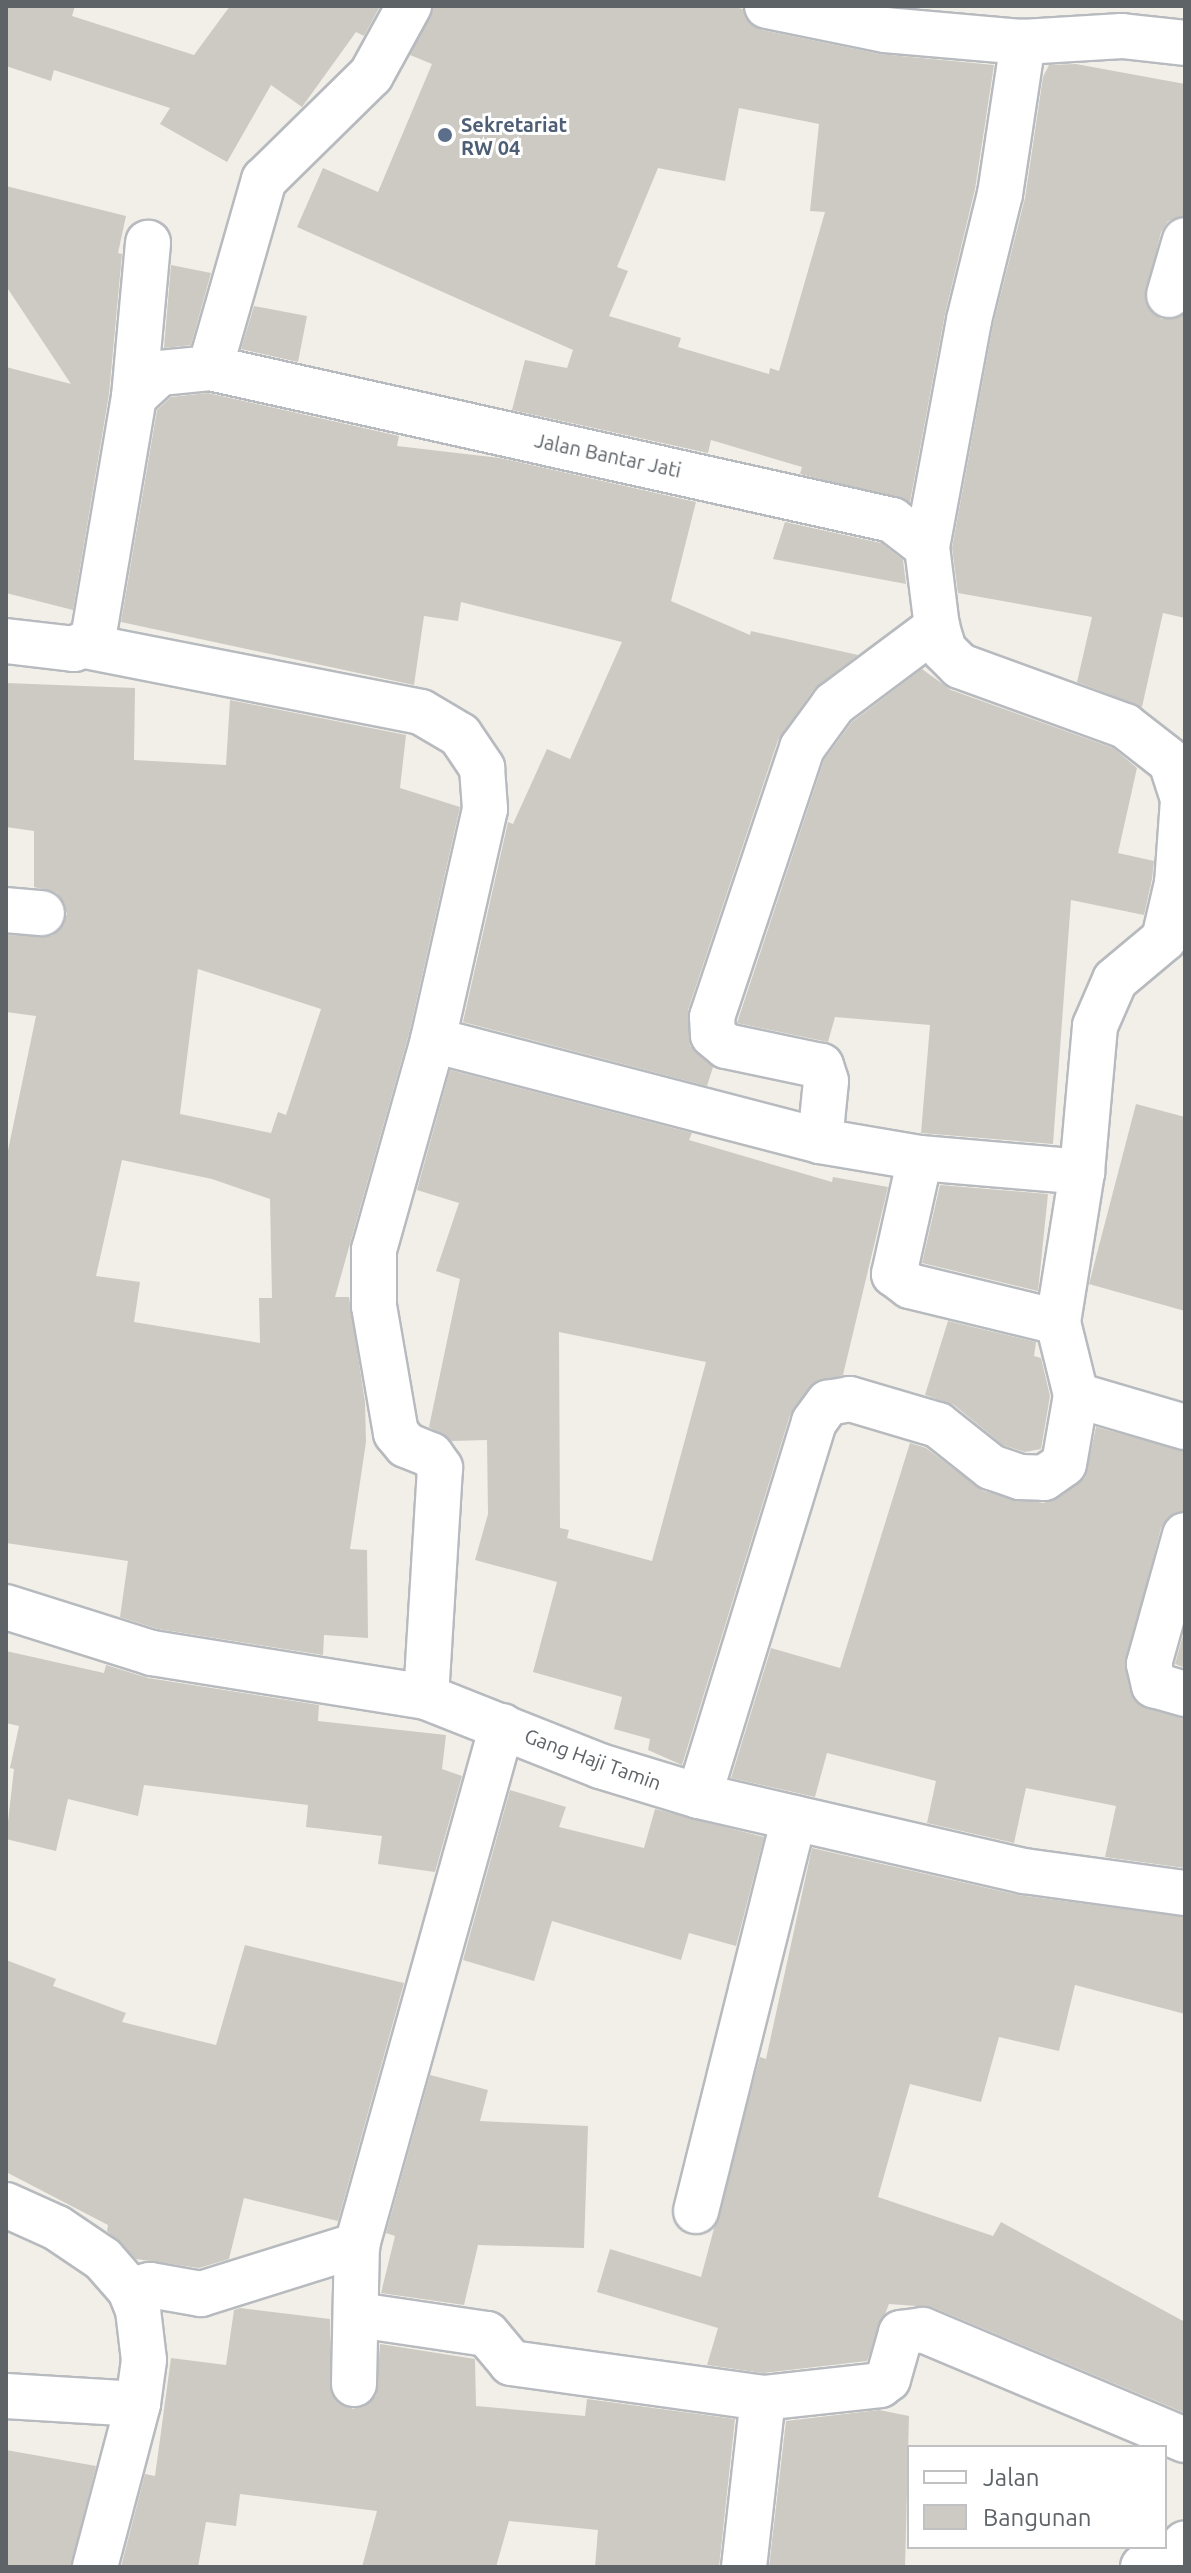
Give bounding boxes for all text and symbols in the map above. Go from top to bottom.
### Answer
place label: Sekretariat RW 04 [461,112,567,159]
marker: Sekretariat RW 04 [436,126,454,144]
street label: Jalan Bantar Jati [533,428,683,482]
street label: Gang Haji Tamin [521,1723,665,1795]
legend [907,2445,1167,2549]
text: Jalan [983,2464,1040,2491]
text: Bangunan [983,2504,1092,2531]

